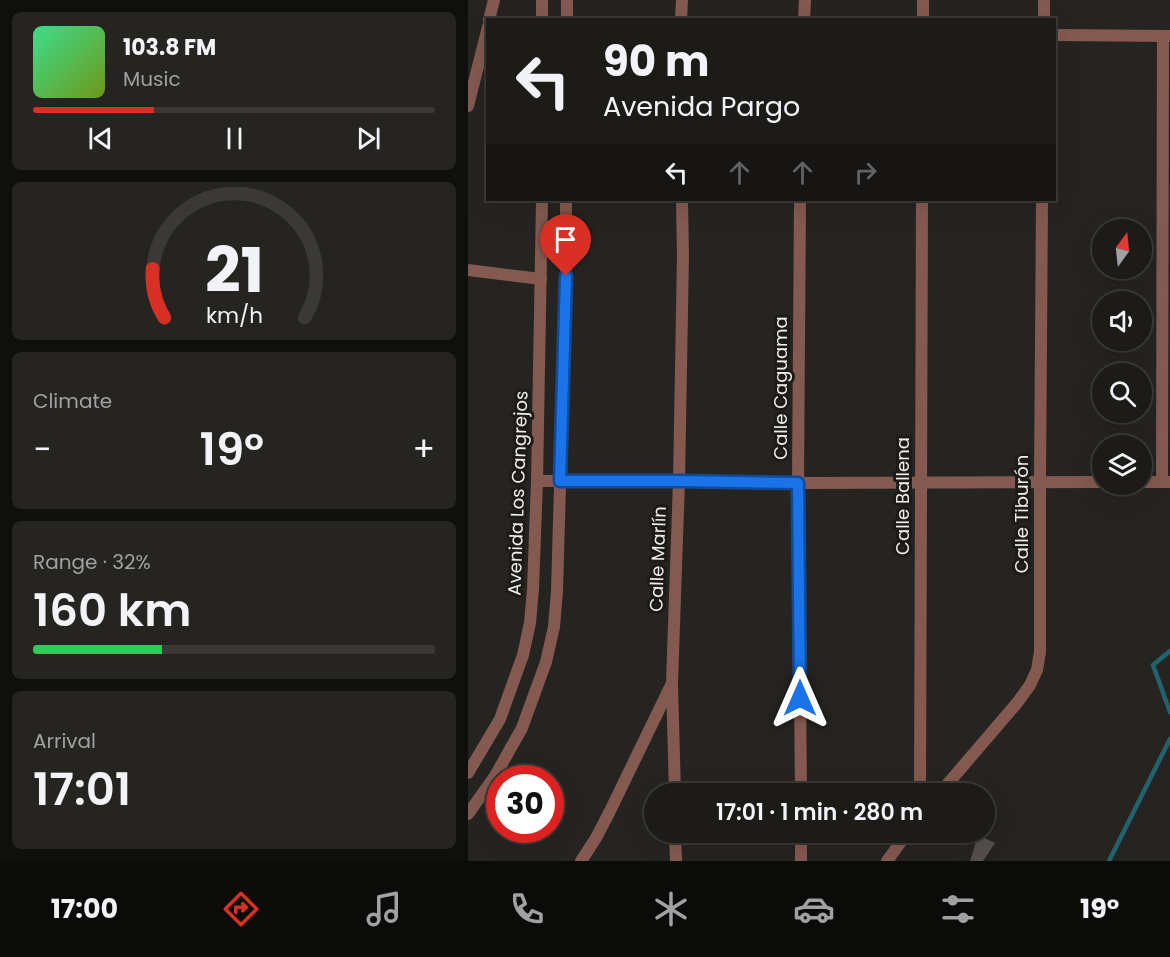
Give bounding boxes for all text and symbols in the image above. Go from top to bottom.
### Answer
text: 103.8 FM [123,32,216,63]
text: 90 m [603,32,710,91]
icon: left [504,42,582,120]
text: Music [123,65,181,93]
text: Avenida Pargo [603,88,800,125]
icon: previous [84,122,117,155]
icon: pause [218,122,251,155]
icon: next [352,122,385,155]
icon: left [660,156,693,189]
icon: ahead [723,156,756,189]
icon: ahead [786,156,819,189]
icon: right [849,156,882,189]
pin [540,214,591,276]
north arrow [1092,219,1152,279]
map controls [1092,219,1152,495]
icon: arrive [549,223,582,256]
text: 21 [204,226,264,314]
button: sound [1092,291,1152,351]
text: km/h [205,300,263,331]
street label: Calle Caguama [768,316,793,460]
button: search [1092,363,1152,423]
text: Climate [33,387,112,415]
street label: Avenida Los Cangrejos [501,390,534,596]
text: 19° [200,418,264,481]
text: − [33,426,51,473]
text: + [412,426,435,473]
button: layers [1092,435,1152,495]
street label: Calle Ballena [890,437,915,555]
street label: Calle Tiburón [1009,455,1034,573]
street label: Calle Marlín [643,506,672,612]
text: Range · 32% [33,548,151,576]
text: 160 km [33,579,191,642]
position arrow [768,666,832,730]
text: Arrival [33,727,96,755]
text: 17:01 [33,758,131,821]
speed limit sign: 30 [486,765,564,843]
text: 17:01 · 1 min · 280 m [716,797,923,828]
icon: directions [220,888,262,930]
icon: music [363,888,405,930]
icon: phone [506,888,548,930]
icon: climate [650,888,692,930]
icon: car [793,888,835,930]
icon: filters [937,888,979,930]
text: 17:00 [51,890,118,927]
text: 19° [1080,890,1119,927]

